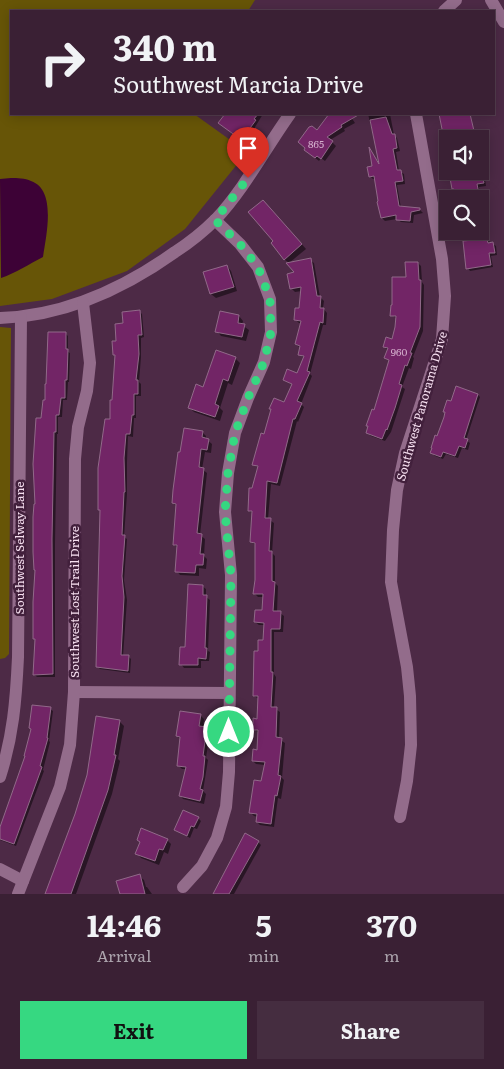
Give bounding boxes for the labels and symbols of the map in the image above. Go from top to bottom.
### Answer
pin [227,127,269,178]
house number: 865 [308,136,324,151]
street label: Southwest Panorama Drive [391,329,451,483]
house number: 960 [391,344,407,359]
street label: Southwest Selway Lane [10,482,28,614]
street label: Southwest Lost Trail Drive [65,526,83,678]
position arrow [202,705,254,757]

